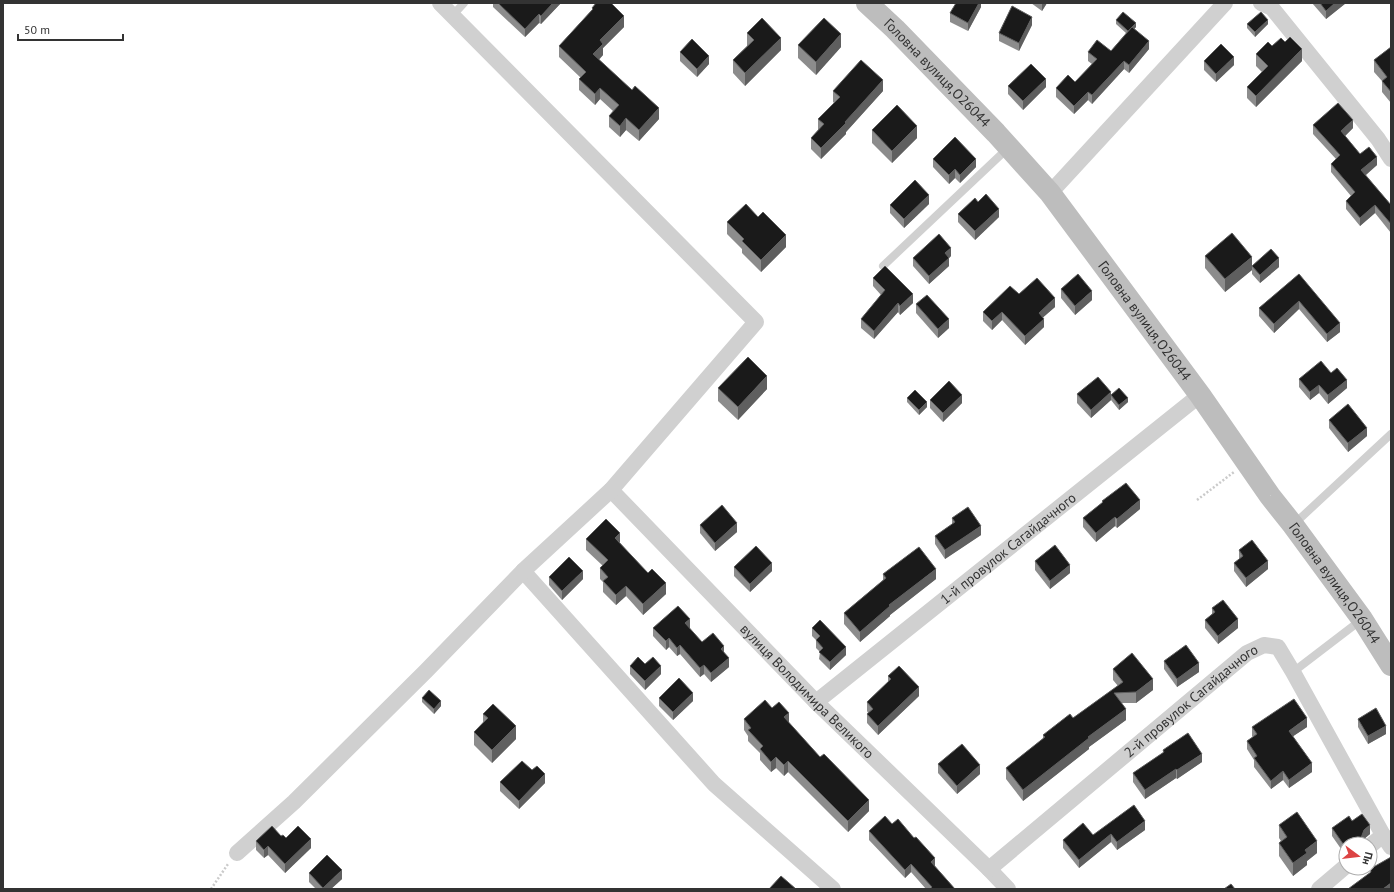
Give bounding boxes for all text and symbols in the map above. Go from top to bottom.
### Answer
street label: Головна вулиця,О26044 [880,14,995,131]
scale bar [18,16,123,42]
text: 50 m [24,22,50,37]
street label: Головна вулиця,О26044 [1094,257,1196,385]
street label: 1-й провулок Сагайдачного [937,489,1080,608]
street label: Головна вулиця,О26044 [1285,519,1385,647]
street label: вулиця Володимира Великого [736,620,878,762]
street label: 2-й провулок Сагайдачного [1120,640,1261,761]
north arrow [1338,836,1378,876]
text: Пн [1359,851,1376,867]

